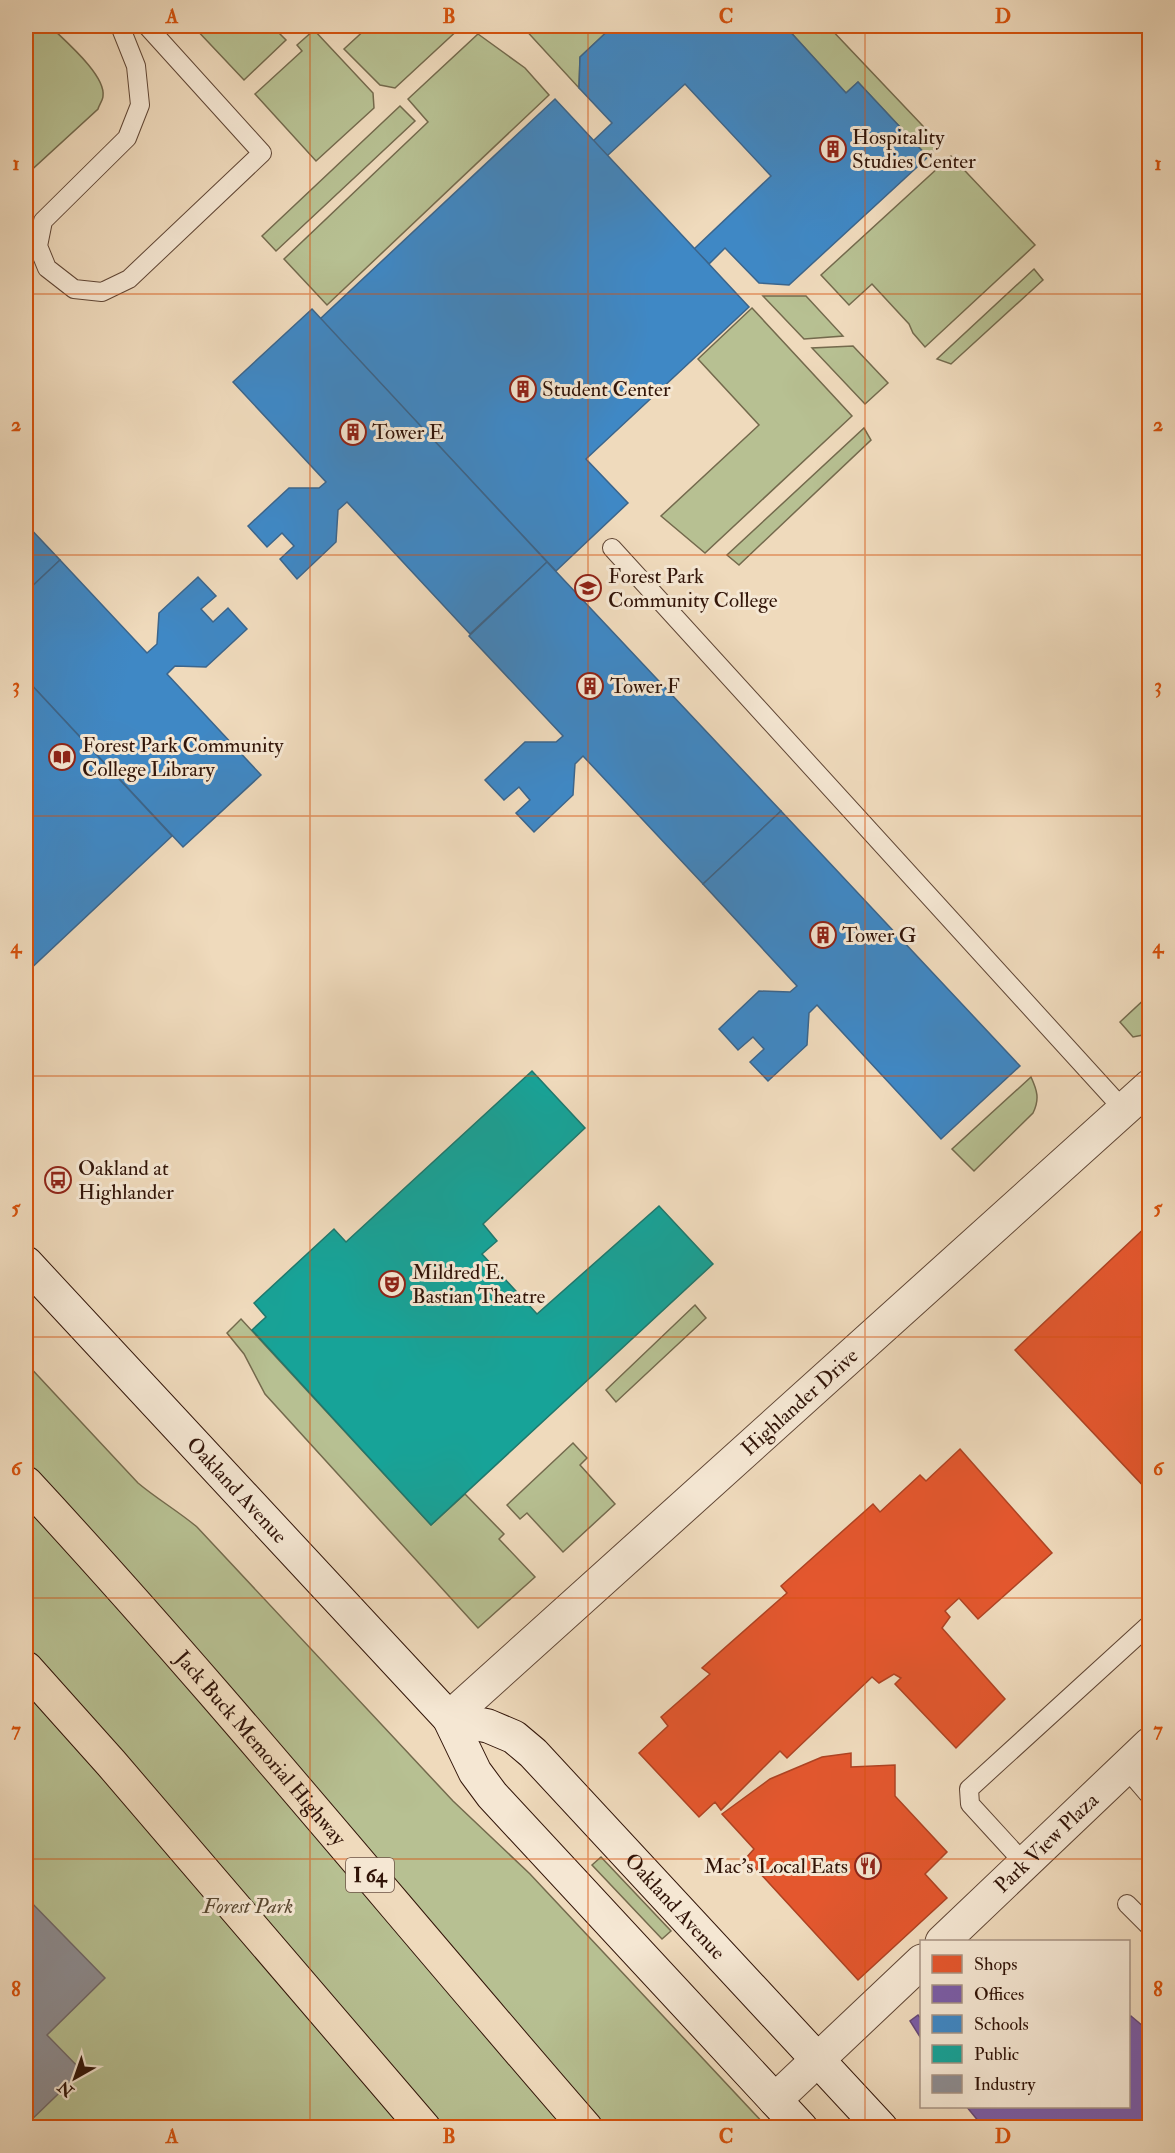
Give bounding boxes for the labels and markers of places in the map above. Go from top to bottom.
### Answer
place label: Hospitality Studies Center [852,124,976,175]
building icon: Hospitality Studies Center [818,134,848,164]
building icon: Student Center [508,374,538,404]
place label: Student Center [542,376,671,403]
building icon: Tower E [338,417,368,447]
place label: Tower E [372,419,444,446]
place label: Forest Park Community College [608,563,778,614]
school or university icon: Forest Park Community College [573,573,603,603]
building icon: Tower F [575,671,605,701]
place label: Tower F [610,673,680,700]
place label: Forest Park Community College Library [82,732,284,783]
library icon: Forest Park Community College Library [47,742,77,772]
building icon: Tower G [808,920,838,950]
place label: Tower G [842,922,916,949]
place label: Oakland at Highlander [78,1155,174,1206]
bus stop icon: Oakland at Highlander [43,1165,73,1195]
place label: Mildred E. Bastian Theatre [412,1259,545,1310]
theatre icon: Mildred E. Bastian Theatre [377,1269,407,1299]
restaurant icon: Mac's Local Eats [853,1851,883,1881]
place label: Mac's Local Eats [704,1853,848,1880]

